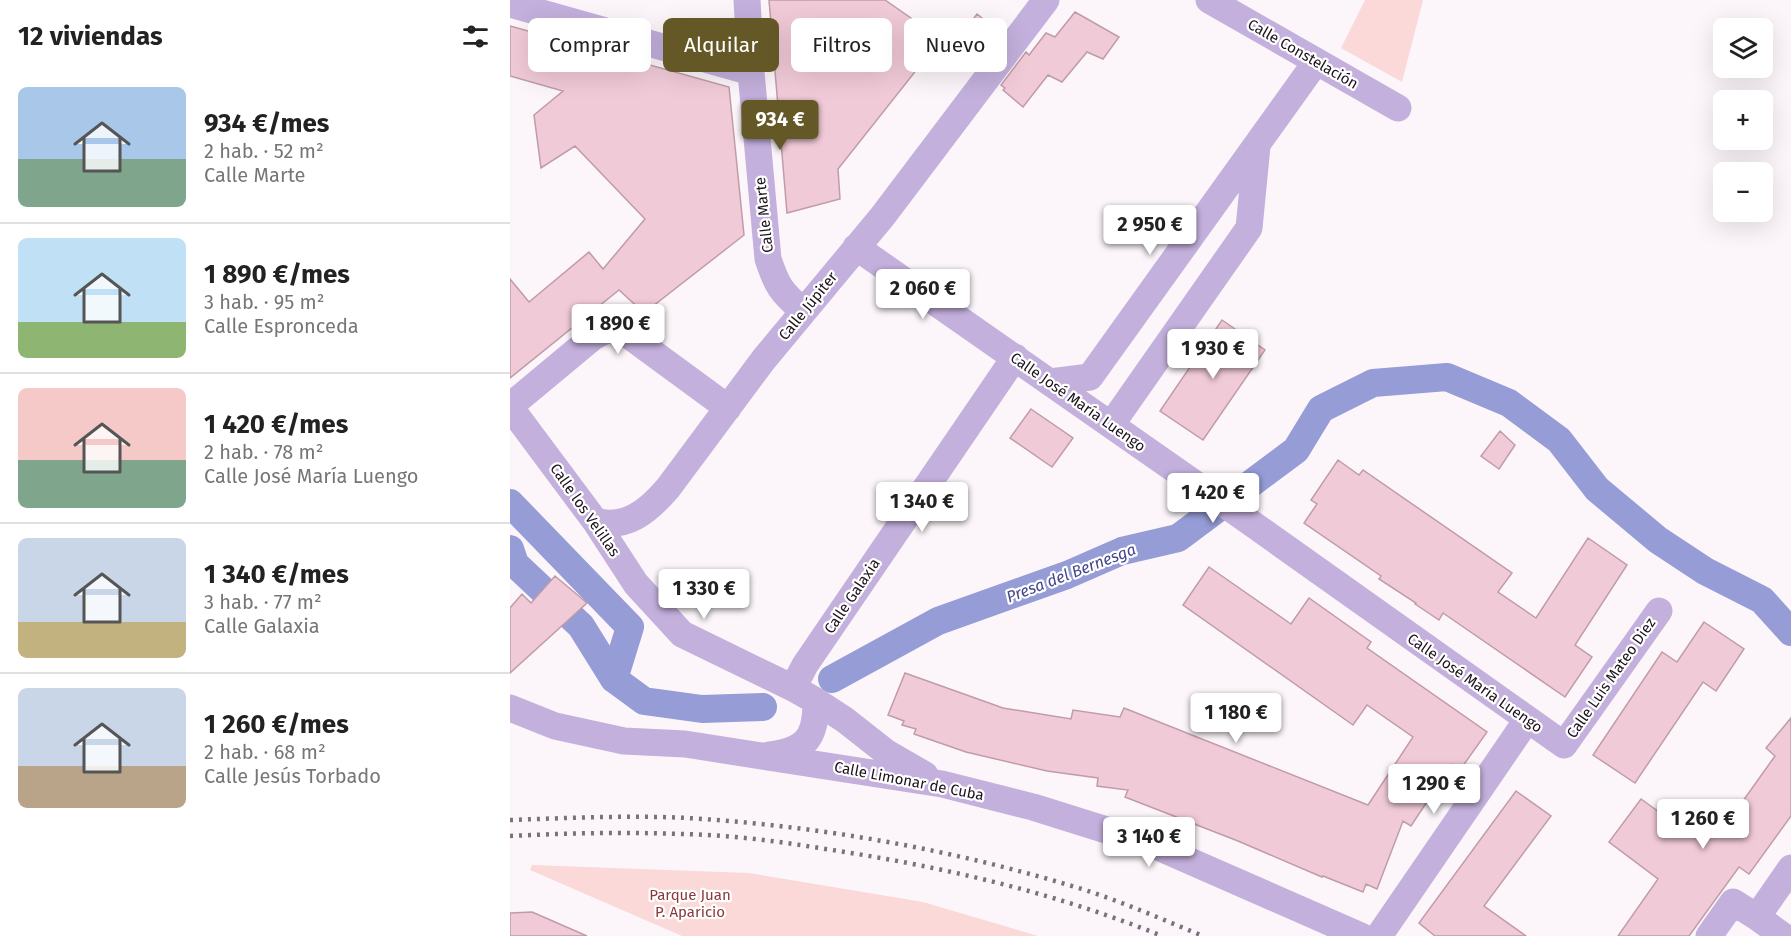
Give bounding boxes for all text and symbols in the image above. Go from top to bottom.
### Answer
street label: Calle Constelación [1245,15,1361,93]
chip: Comprar [528,18,651,72]
chip: Alquilar [663,18,779,72]
chip: Filtros [791,18,892,72]
chip: Nuevo [904,18,1007,72]
map controls [1713,18,1773,222]
button: layers [1713,18,1773,78]
icon: filters [459,20,492,53]
text: 12 viviendas [18,21,163,52]
button: + [1713,90,1773,150]
pin: 934 € [738,100,822,151]
text: 934 € [755,107,805,131]
text: 934 €/mes [204,108,329,139]
icon: home [66,111,138,183]
text: 2 hab. · 52 m² [204,139,324,163]
button: − [1713,162,1773,222]
text: Calle Marte [204,163,305,187]
street label: Calle Marte [751,176,777,254]
pin: 2 950 € [1095,205,1205,256]
text: 2 950 € [1117,212,1183,236]
text: 1 890 €/mes [204,259,350,290]
icon: home [66,262,138,334]
street label: Calle Júpiter [775,268,841,344]
pin: 2 060 € [868,269,978,320]
text: 2 060 € [890,276,956,300]
text: 3 hab. · 95 m² [204,290,325,314]
pin: 1 890 € [563,304,673,355]
text: 1 890 € [586,311,650,335]
text: Calle Espronceda [204,314,359,338]
pin: 1 930 € [1158,329,1268,380]
text: 1 930 € [1181,336,1245,360]
street label: Calle José María Luengo [1007,348,1149,456]
text: 1 420 €/mes [204,409,348,440]
icon: home [66,412,138,484]
text: 2 hab. · 78 m² [204,440,324,464]
street label: Calle los Velillas [546,460,624,560]
text: Calle José María Luengo [204,464,418,488]
pin: 1 420 € [1158,473,1268,524]
text: 1 420 € [1181,480,1245,504]
pin: 1 340 € [867,482,977,533]
text: 1 340 € [890,489,954,513]
water label: Presa del Bernesga [1004,540,1138,606]
street label: Calle Galaxia [820,555,884,637]
text: 1 340 €/mes [204,559,349,590]
icon: home [66,562,138,634]
pin: 1 330 € [649,569,759,620]
text: 1 330 € [672,576,736,600]
text: 3 hab. · 77 m² [204,590,322,614]
text: Calle Galaxia [204,614,320,638]
street label: Calle Luis Mateo Diez [1563,614,1660,742]
street label: Calle José María Luengo [1404,629,1546,737]
pin: 1 180 € [1181,693,1291,744]
text: 1 180 € [1204,700,1268,724]
text: 1 260 €/mes [204,709,349,740]
icon: home [66,712,138,784]
text: 2 hab. · 68 m² [204,740,326,764]
street label: Calle Limonar de Cuba [833,758,985,804]
text: Calle Jesús Torbado [204,764,381,788]
pin: 1 290 € [1379,764,1489,815]
text: 1 290 € [1402,771,1466,795]
pin: 1 260 € [1648,799,1758,850]
text: 1 260 € [1671,806,1735,830]
pin: 3 140 € [1094,817,1204,868]
text: 3 140 € [1117,824,1181,848]
park label: Parque Juan P. Aparicio [649,886,731,921]

